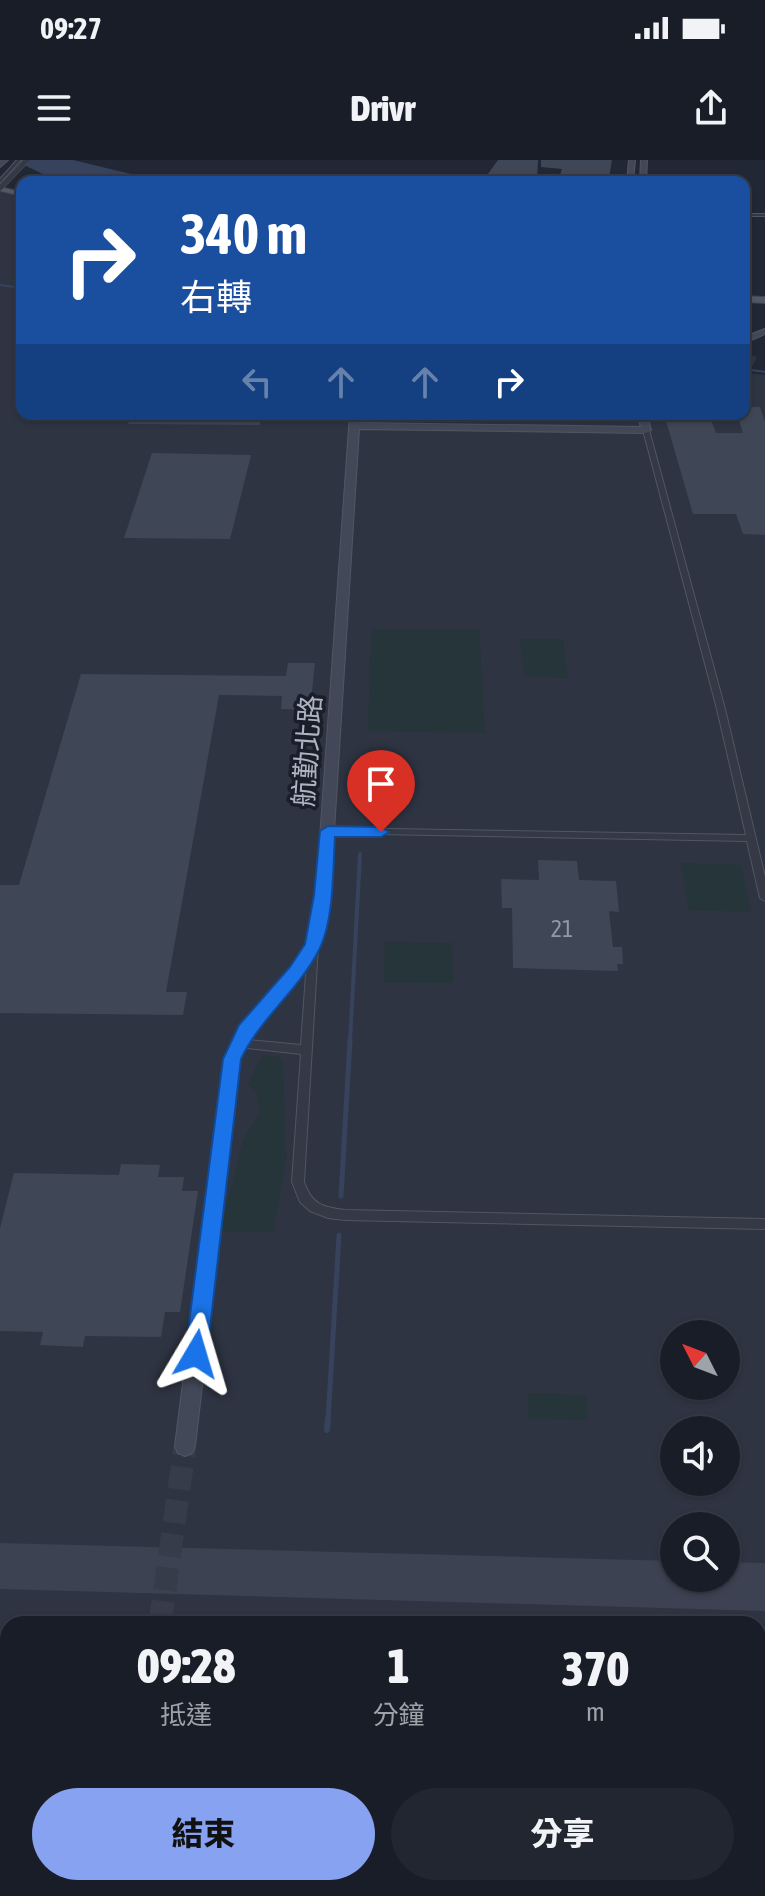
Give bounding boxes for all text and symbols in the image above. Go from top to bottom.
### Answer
text: 09:27 [40,11,102,45]
icon: menu [32,86,76,130]
icon: share [689,86,733,130]
text: Drivr [350,87,415,129]
text: 340 m [180,202,307,266]
icon: right [48,208,152,312]
text: 右轉 [180,276,252,318]
icon: left [235,360,279,404]
icon: ahead [319,360,363,404]
icon: ahead [403,360,447,404]
icon: right [487,360,531,404]
street label: 航勤北路 [287,694,327,808]
pin [347,750,415,832]
icon: arrive [359,762,403,806]
house number: 21 [551,915,573,942]
position arrow [154,1312,238,1396]
north arrow [660,1320,740,1400]
map controls [660,1320,740,1592]
button: sound [660,1416,740,1496]
button: search [660,1512,740,1592]
text: 09:28 [137,1638,236,1693]
text: 1 [387,1638,410,1693]
text: 370 [561,1641,629,1696]
text: m [586,1697,605,1727]
text: 抵達 [160,1700,212,1730]
text: 分鐘 [373,1700,425,1730]
button: 結束 [32,1788,375,1880]
button: 分享 [391,1788,734,1880]

